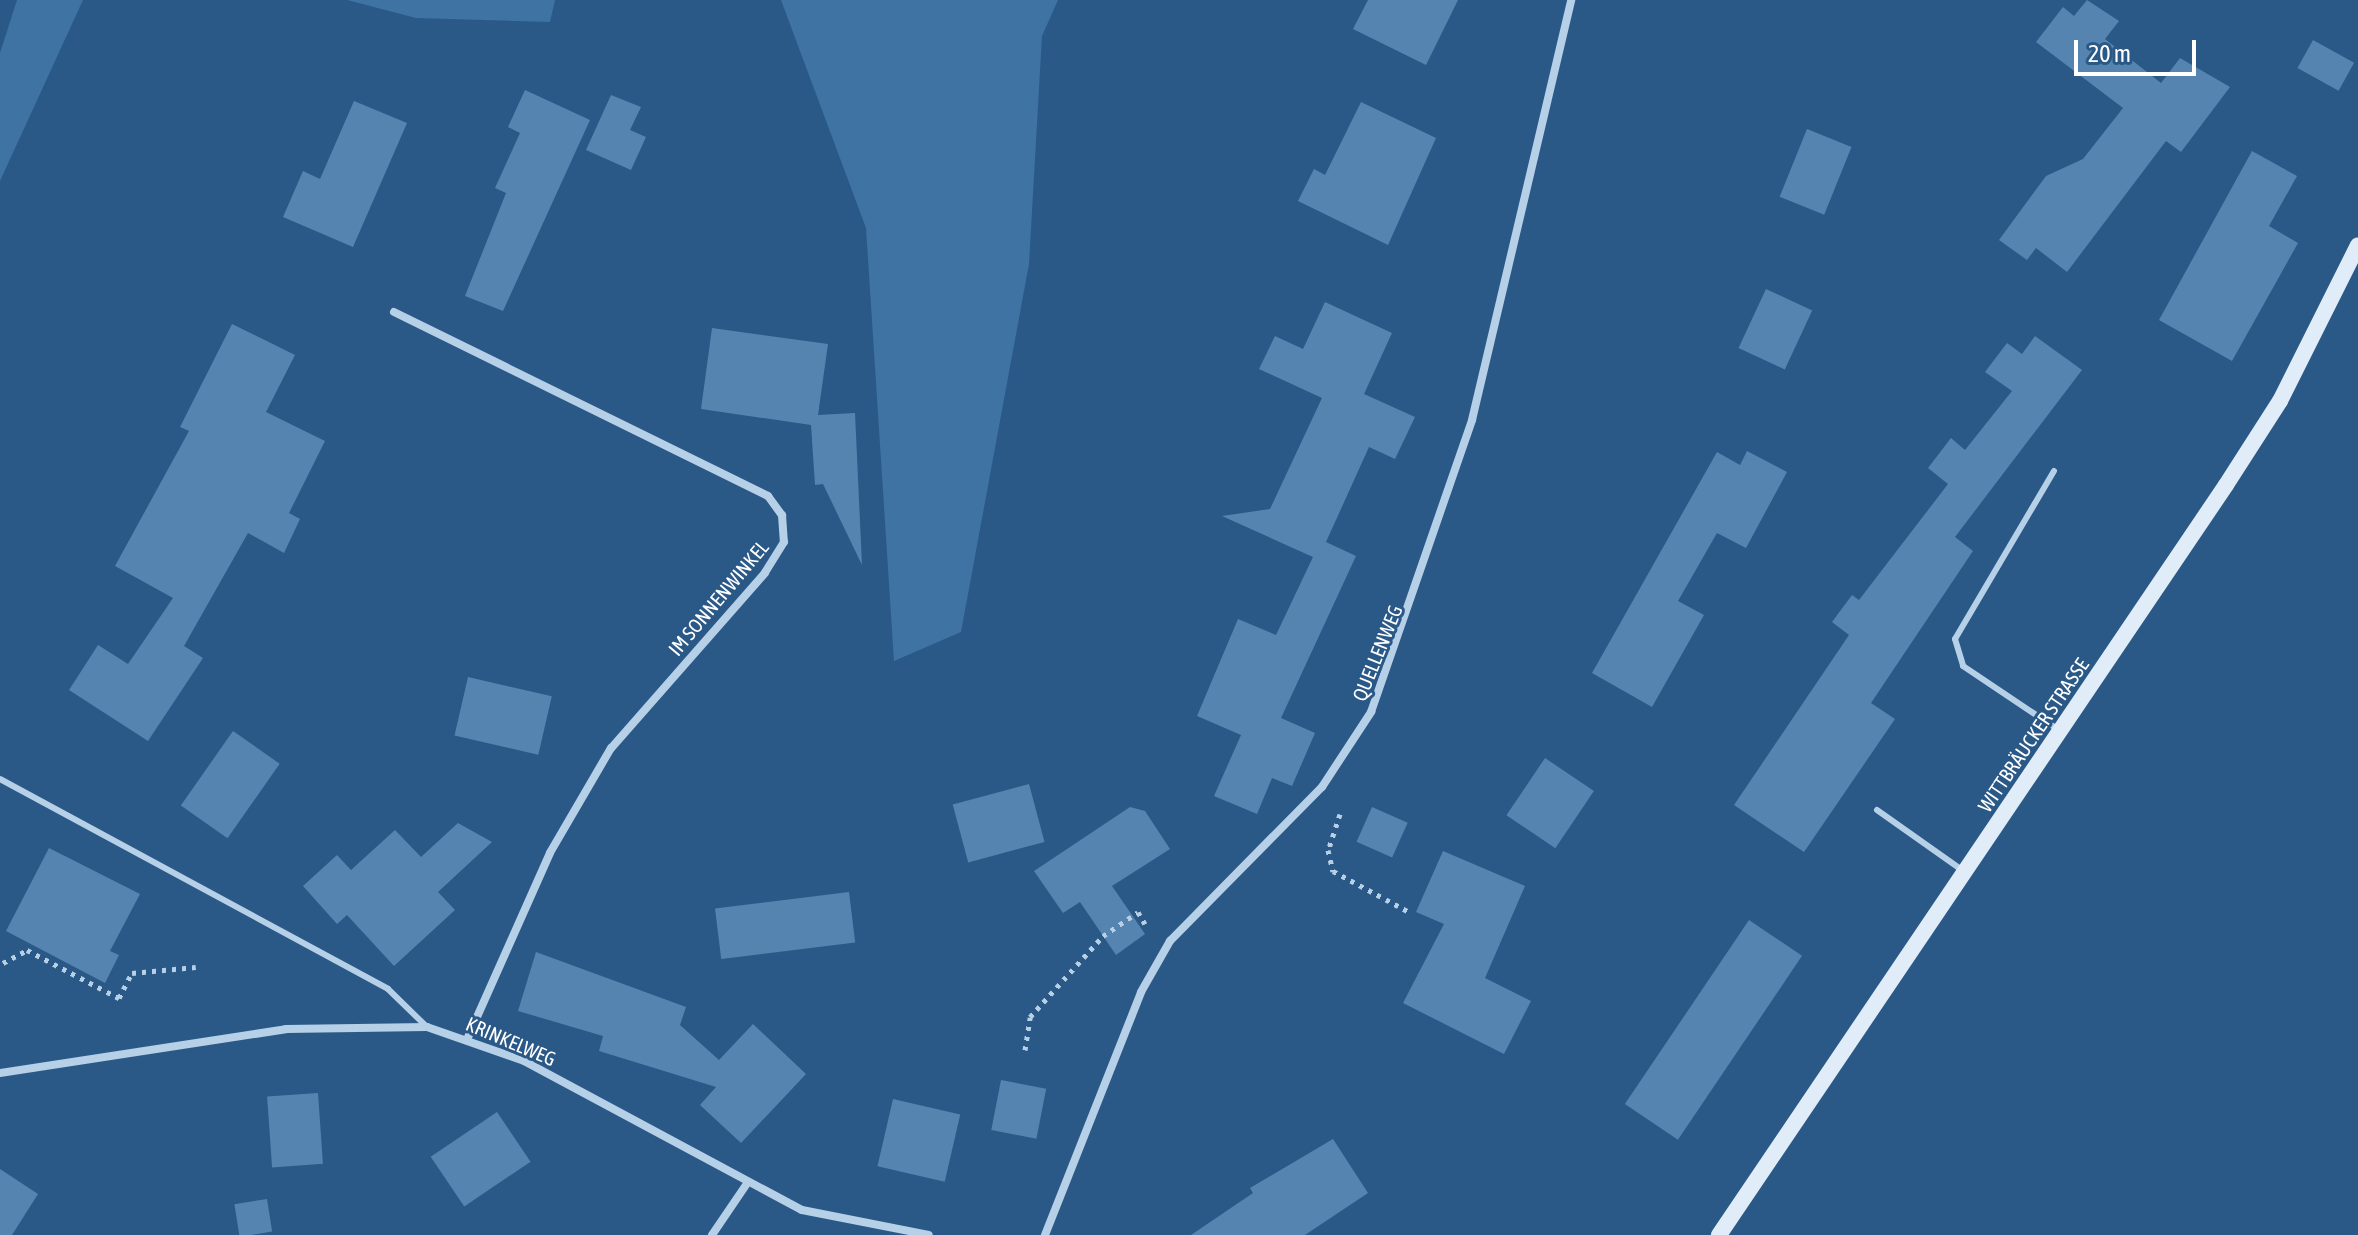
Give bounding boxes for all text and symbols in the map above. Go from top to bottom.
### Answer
scale bar [2078,24,2200,74]
text: 20 m [2088,40,2131,67]
street label: IM SONNENWINKEL [663,536,773,660]
street label: QUELLENWEG [1347,601,1407,705]
street label: WITTBRÄUCKER STRASSE [1973,653,2093,817]
street label: KRINKELWEG [462,1011,560,1071]

